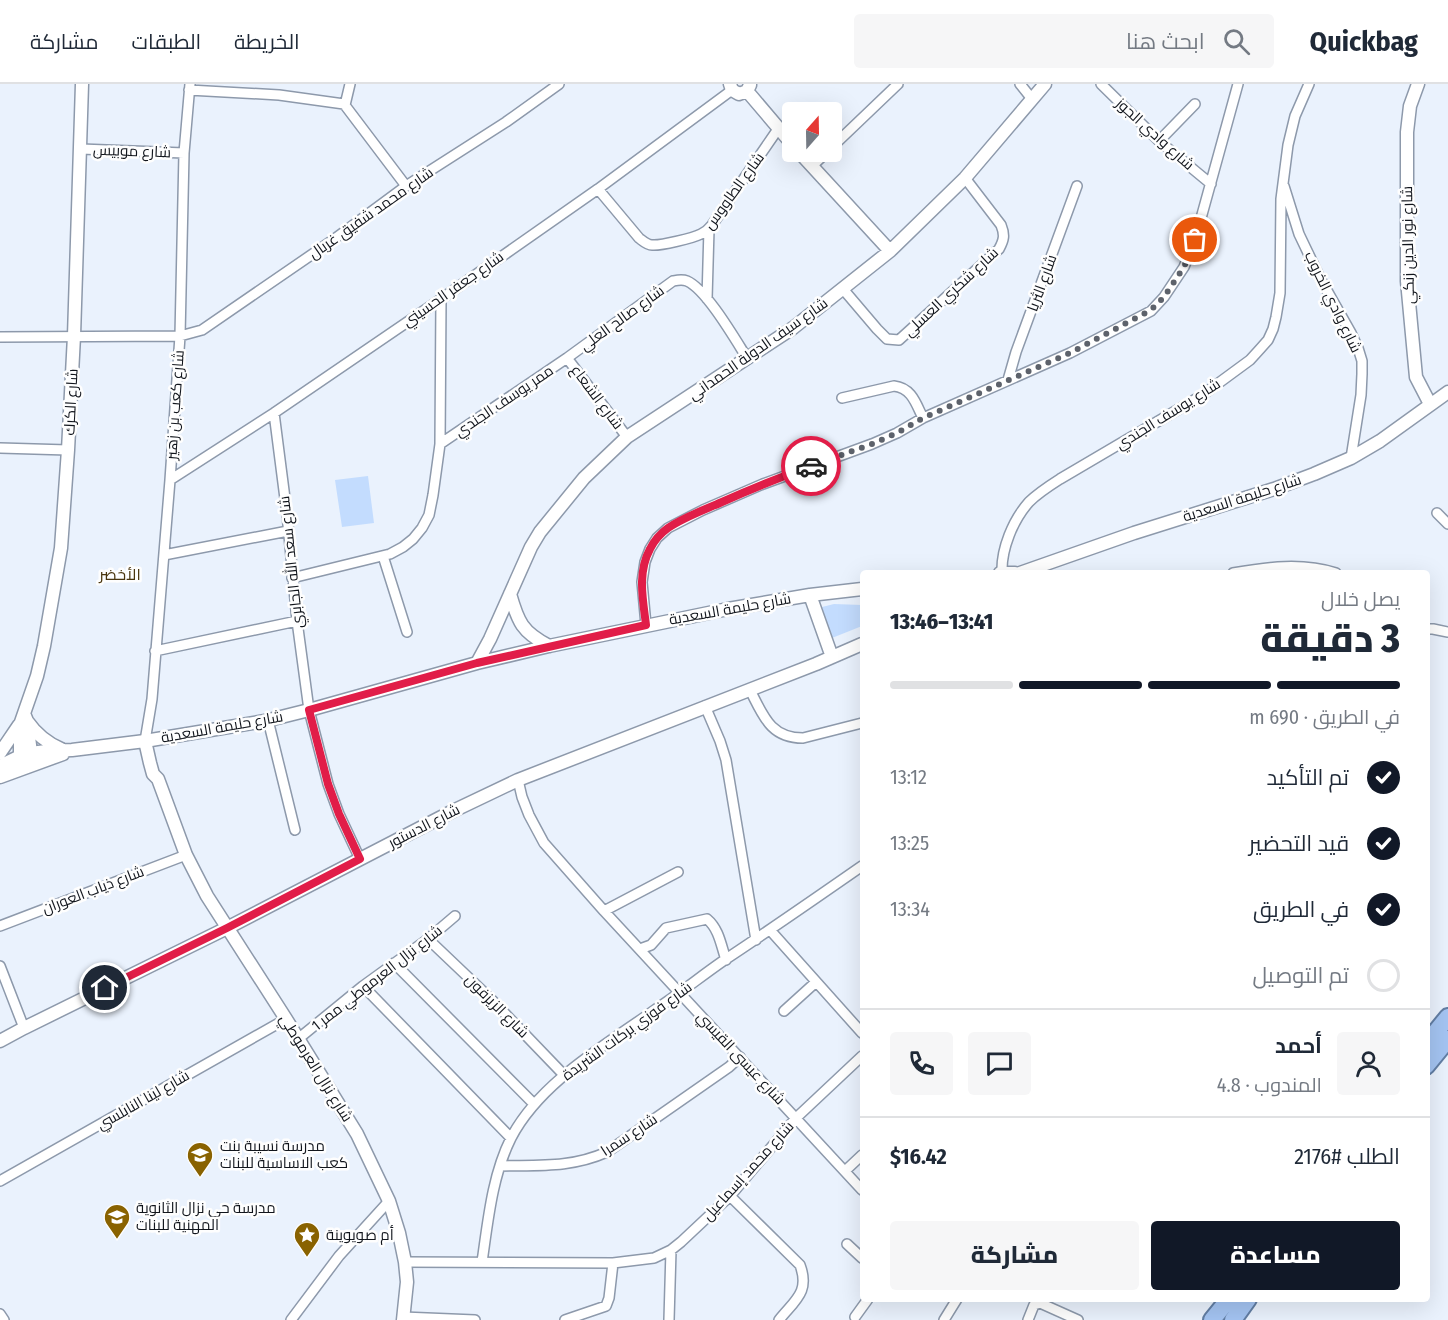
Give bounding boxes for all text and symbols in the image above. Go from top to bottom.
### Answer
search box [854,14,1274,68]
icon: search [1220,25,1253,58]
text: Quickbag [1310,25,1418,58]
text: ابحث هنا [1126,28,1205,55]
text: مشاركة [30,29,99,55]
text: الطبقات [132,29,201,55]
text: الخريطة [234,29,300,55]
street label: شارع وادي الجوز [1110,94,1198,176]
north arrow [782,102,842,162]
map controls [782,102,842,162]
street label: شارع موبيس [93,141,171,163]
street label: شارع الطاووس [700,149,770,234]
street label: شارع محمد شفيق غربال [305,163,438,264]
street label: شارع نور الدين زنكي [1398,186,1421,304]
pin [1169,214,1220,265]
icon: bag [1178,223,1211,256]
street label: شارع شكري العسلي [900,244,1004,343]
street label: شارع جعفر الحسيني [399,247,509,333]
street label: شارع وادي الخروب [1298,248,1365,357]
street label: شارع الثريا [1023,252,1062,315]
street label: شارع صالح العلي [576,281,669,357]
street label: شارع سيف الدولة الحمداني [685,294,833,406]
street label: شارع كعب بن زهير [162,349,190,462]
street label: ممر يوسف الجندي [451,361,559,443]
street label: شارع الشعاع [565,361,627,434]
street label: شارع الكرك [60,368,84,436]
street label: شارع يوسف الجندي [1112,375,1225,456]
courier [781,436,841,496]
icon: car [795,450,828,483]
street label: شارع حليمة السعدية [1180,470,1304,528]
street label: شارع سعد الله الجابري [274,495,310,629]
district label: الأخضر [98,565,141,584]
text: يصل خلال [1321,587,1400,611]
street label: شارع حليمة السعدية [668,589,793,631]
text: 13:41–13:46 [890,608,993,635]
text: 3 دقيقة [1260,616,1400,662]
text: في الطريق · 690 m [1249,705,1400,729]
street label: شارع حليمة السعدية [160,707,285,749]
icon: check [1367,761,1400,794]
text: تم التأكيد [1267,764,1349,791]
text: 13:12 [890,765,927,789]
street label: شارع الدستور [384,800,464,854]
icon: check [1367,827,1400,860]
text: قيد التحضير [1249,830,1349,857]
text: 13:25 [890,831,929,855]
street label: شارع ذياب العوران [39,862,147,920]
icon: check [1367,893,1400,926]
text: في الطريق [1253,896,1349,923]
text: 13:34 [890,897,930,921]
street label: شارع نزال العرموطي ممر 1 [308,921,448,1037]
pin [79,962,130,1013]
text: تم التوصيل [1252,962,1349,989]
street label: شارع الزيزفون [460,970,533,1043]
icon: home [88,971,121,1004]
street label: شارع فوزي بركات الشريدة [559,978,697,1087]
street label: شارع عيسى القيسي [691,1008,789,1110]
street label: شارع نزال العرموطي [273,1011,356,1127]
button: phone [890,1032,953,1095]
button: chat [968,1032,1031,1095]
text: أحمد [1275,1032,1322,1059]
button: person [1337,1032,1400,1095]
street label: شارع لينا النابلسي [94,1066,194,1136]
text: المندوب · 4.8 [1217,1073,1322,1097]
street label: شارع سمرا [597,1110,662,1162]
street label: شارع محمد إسماعيل [699,1118,799,1226]
place label: مدرسة نسيبة بنت كعب الاساسية للبنات [220,1137,348,1172]
school or university icon: مدرسة نسيبة بنت كعب الاساسية للبنات [185,1140,215,1178]
text: $16.42 [890,1143,947,1170]
text: الطلب #2176 [1294,1143,1400,1170]
place label: مدرسة حي نزال الثانوية المهنية للبنات [136,1199,276,1235]
school or university icon: مدرسة حي نزال الثانوية المهنية للبنات [102,1202,132,1240]
place icon: أم صويوينة [292,1220,322,1258]
button: مشاركة [890,1221,1139,1290]
button: مساعدة [1151,1221,1400,1290]
place label: أم صويوينة [326,1225,394,1245]

